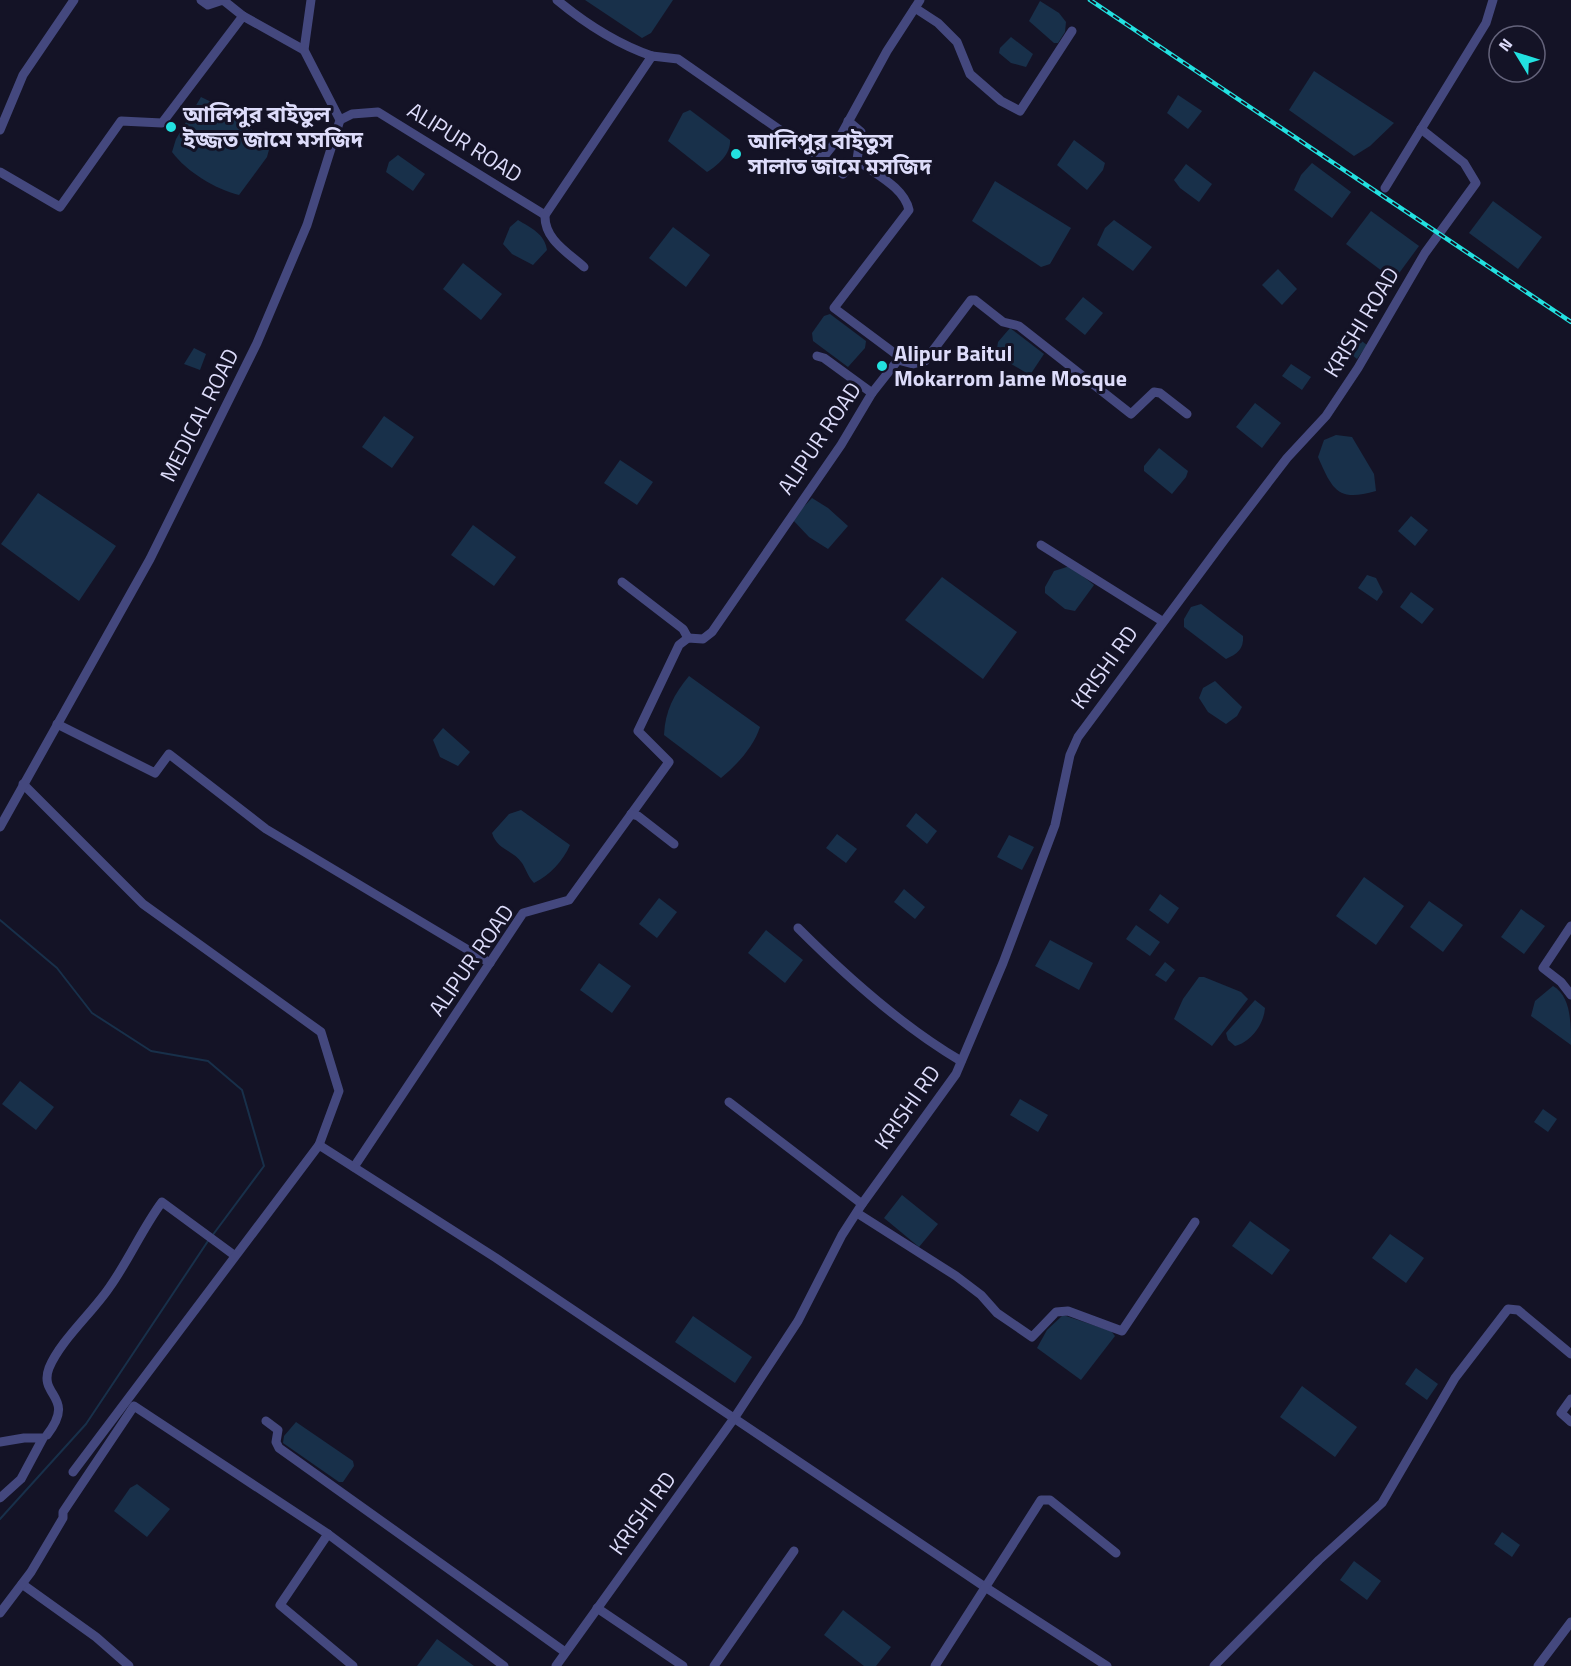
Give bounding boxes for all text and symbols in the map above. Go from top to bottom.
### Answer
north arrow [1487,24,1547,84]
text: N [1492,33,1518,57]
street label: ALIPUR ROAD [401,93,529,191]
place label: আলিপুর বাইতুল ইজ্জত জামে মসজিদ [182,97,364,156]
marker: আলিপুর বাইতুল ইজ্জত জামে মসজিদ [164,120,178,134]
place label: আলিপুর বাইতুস সালাত জামে মসজিদ [747,124,932,183]
marker: আলিপুর বাইতুস সালাত জামে মসজিদ [729,147,743,161]
street label: KRISHI ROAD [1315,260,1407,384]
place label: Alipur Baitul Mokarrom Jame Mosque [894,336,1127,395]
street label: MEDICAL ROAD [151,342,247,488]
marker: Alipur Baitul Mokarrom Jame Mosque [875,359,889,373]
street label: ALIPUR ROAD [769,375,869,501]
street label: KRISHI RD [1062,618,1146,716]
street label: ALIPUR ROAD [420,897,522,1023]
street label: KRISHI RD [865,1058,949,1156]
street label: KRISHI RD [600,1464,684,1562]

